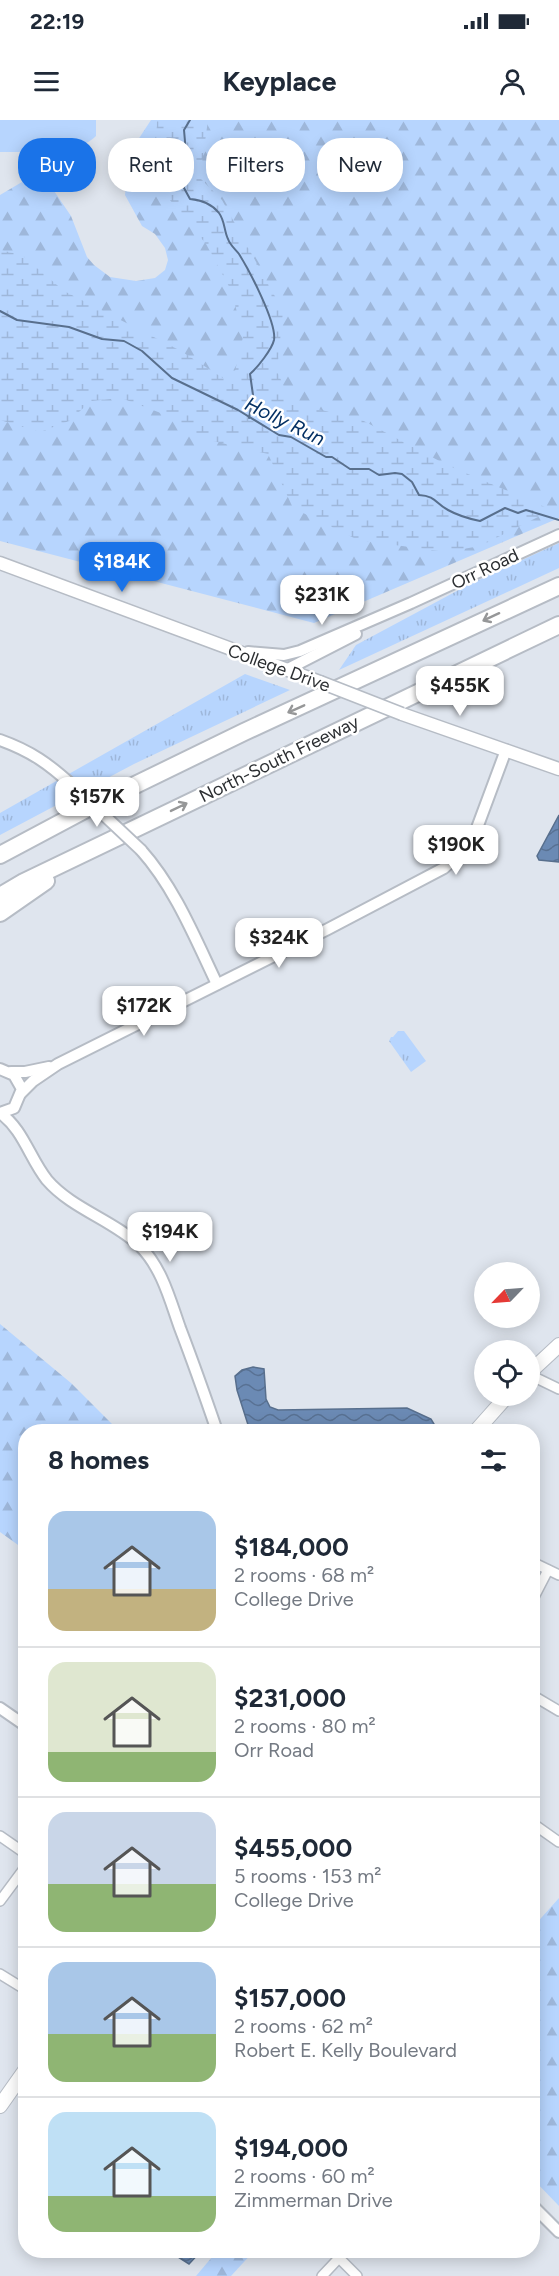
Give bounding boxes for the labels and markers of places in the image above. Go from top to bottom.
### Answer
pin: $184K [80,542,164,593]
pin: $231K [280,575,364,626]
pin: $455K [418,666,502,717]
pin: $157K [55,777,139,828]
pin: $190K [414,825,498,876]
pin: $324K [237,918,321,969]
pin: $172K [102,986,186,1037]
pin: $194K [128,1212,212,1263]

